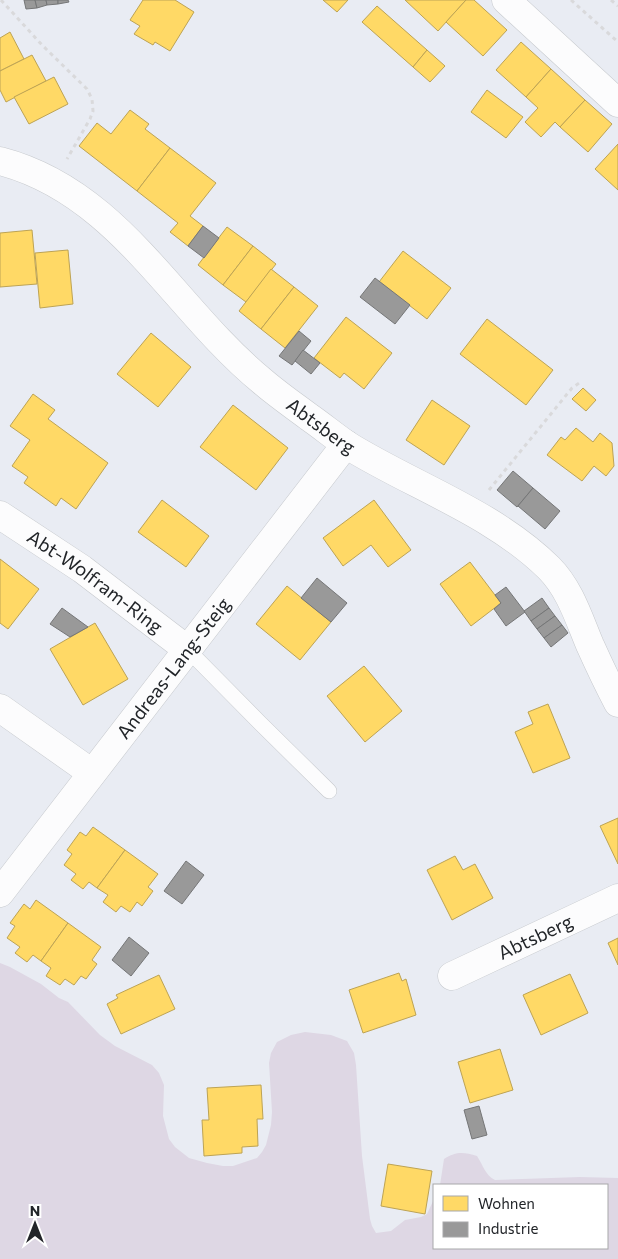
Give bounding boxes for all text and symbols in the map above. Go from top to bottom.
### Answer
street label: Abtsberg [282,392,360,458]
street label: Abt-Wolfram-Ring [23,524,168,638]
street label: Andreas-Lang-Steig [111,592,235,743]
street label: Abtsberg [494,909,576,964]
legend [433,1184,608,1249]
text: Wohnen [478,1194,535,1212]
north arrow [10,1199,60,1249]
text: N [30,1202,40,1219]
text: Industrie [478,1219,539,1237]

